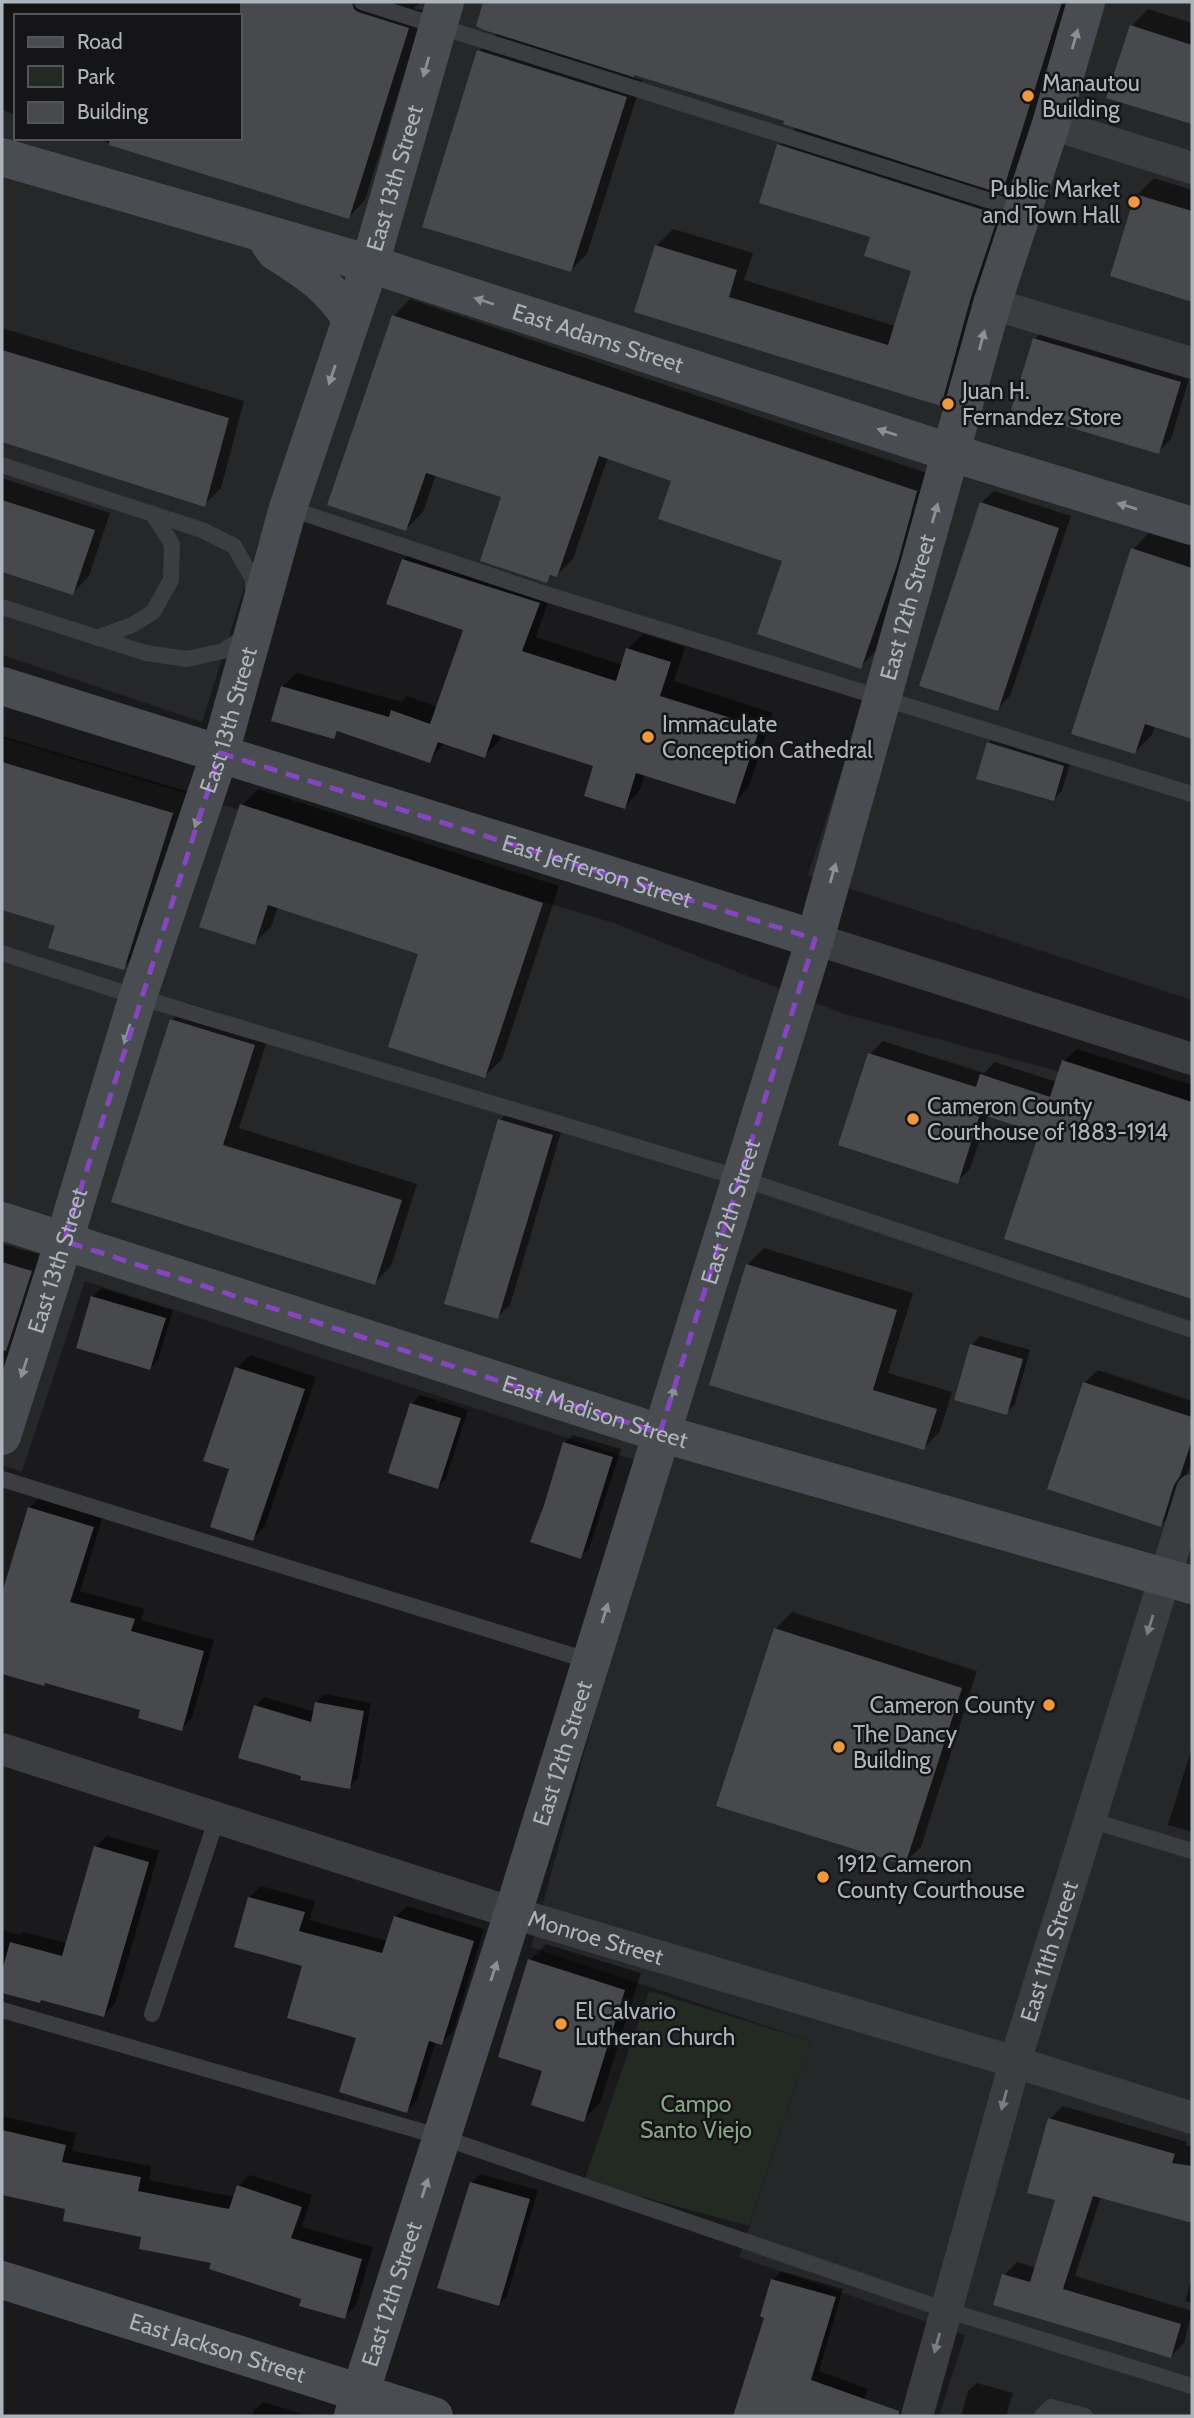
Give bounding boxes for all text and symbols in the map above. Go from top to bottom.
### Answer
legend [14,14,242,140]
one-way arrow [1070,28,1081,50]
text: Road [77,29,123,54]
one-way arrow [420,56,431,78]
text: Park [77,64,115,89]
place label: Manautou Building [1042,69,1140,123]
marker: Manautou Building [1020,88,1036,104]
text: Building [77,99,149,124]
street label: East 13th Street [360,102,429,254]
place label: Public Market and Town Hall [983,175,1121,229]
marker: Public Market and Town Hall [1126,194,1142,210]
one-way arrow [474,295,495,306]
street label: East Adams Street [509,297,687,379]
one-way arrow [977,329,988,351]
one-way arrow [327,365,337,386]
place label: Juan H. Fernandez Store [961,377,1122,431]
marker: Juan H. Fernandez Store [940,396,956,412]
one-way arrow [876,427,897,437]
one-way arrow [1116,501,1137,511]
one-way arrow [931,502,941,523]
street label: East 12th Street [874,531,941,683]
street label: East 13th Street [193,644,263,797]
place label: Immaculate Conception Cathedral [662,710,873,764]
marker: Immaculate Conception Cathedral [640,729,656,745]
one-way arrow [192,807,203,828]
street label: East Jefferson Street [499,828,695,914]
one-way arrow [828,862,839,884]
one-way arrow [121,1023,131,1044]
place label: Cameron County Courthouse of 1883-1914 [927,1092,1168,1146]
marker: Cameron County Courthouse of 1883-1914 [905,1111,921,1127]
street label: East 12th Street [695,1136,766,1288]
street label: East 13th Street [22,1184,93,1337]
one-way arrow [18,1358,28,1379]
street label: East Madison Street [499,1369,691,1454]
one-way arrow [667,1385,677,1406]
one-way arrow [600,1602,610,1623]
one-way arrow [1144,1615,1155,1636]
street label: East 12th Street [527,1677,598,1829]
place label: Cameron County [870,1691,1035,1719]
marker: Cameron County [1041,1697,1057,1713]
place label: The Dancy Building [853,1720,957,1774]
marker: The Dancy Building [831,1739,847,1755]
place label: 1912 Cameron County Courthouse [837,1850,1025,1904]
marker: 1912 Cameron County Courthouse [815,1869,831,1885]
street label: East 11th Street [1014,1877,1084,2025]
street label: Monroe Street [525,1904,667,1971]
one-way arrow [490,1960,500,1981]
place label: El Calvario Lutheran Church [575,1997,735,2051]
marker: El Calvario Lutheran Church [553,2016,569,2032]
park label: Campo Santo Viejo [640,2090,752,2144]
one-way arrow [998,2090,1009,2112]
one-way arrow [421,2177,431,2198]
street label: East 12th Street [356,2218,428,2370]
street label: East Jackson Street [126,2307,309,2389]
one-way arrow [931,2332,942,2354]

